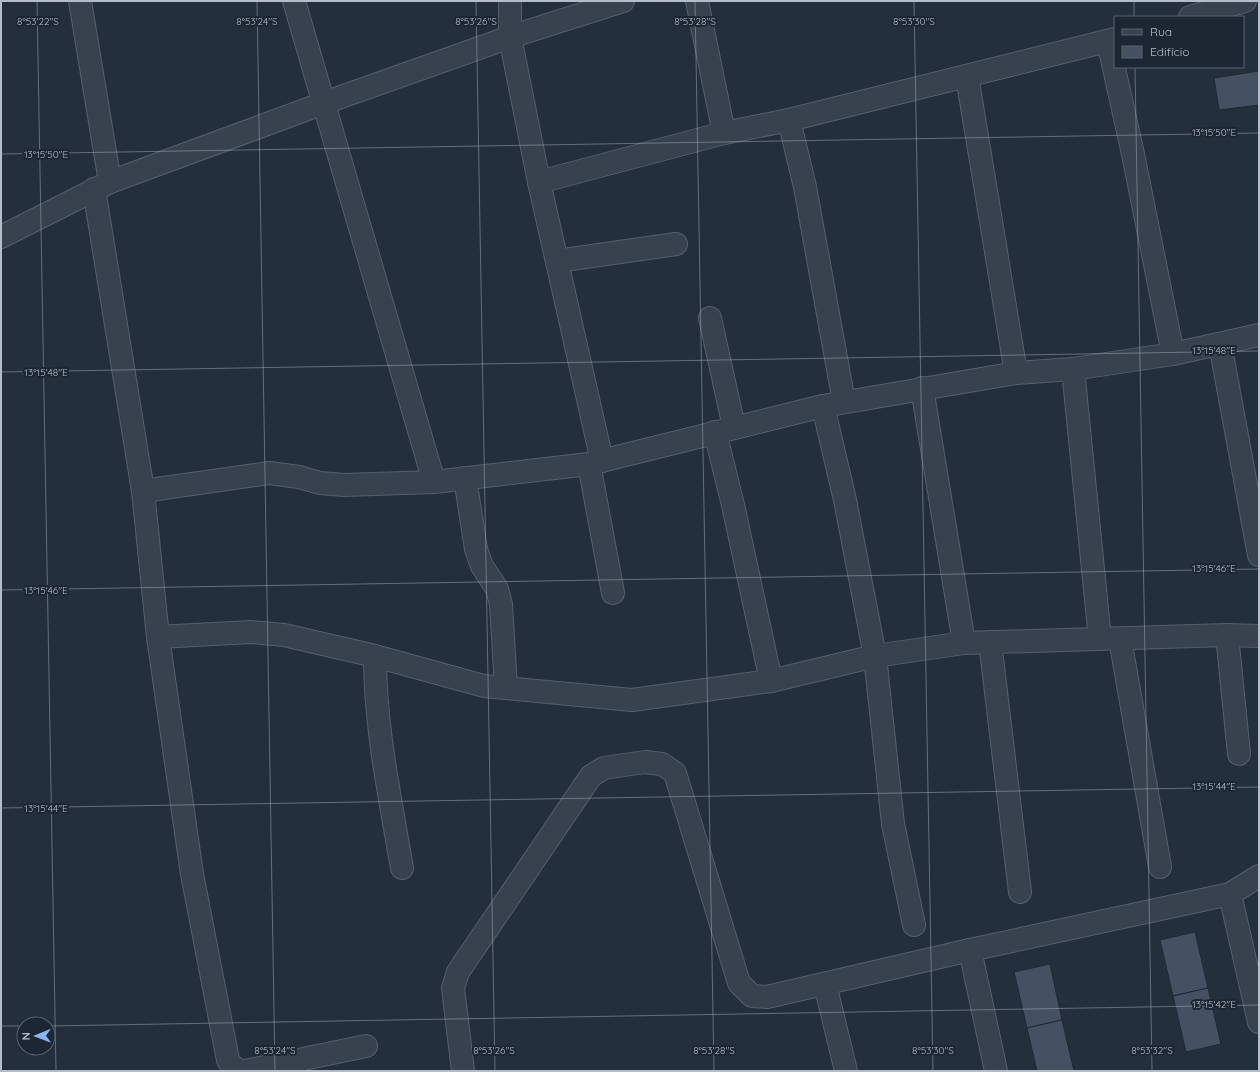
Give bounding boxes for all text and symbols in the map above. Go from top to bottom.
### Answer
text: 8°53'22"S [17,15,59,28]
text: 8°53'24"S [236,15,278,28]
text: 8°53'26"S [455,15,497,28]
text: 8°53'28"S [674,15,716,28]
text: 8°53'30"S [893,15,935,28]
legend [1114,16,1244,68]
text: Rua [1150,24,1172,39]
text: Edifício [1150,44,1190,59]
text: 13°15'50"E [1192,126,1236,139]
text: 13°15'50"E [24,148,68,161]
text: 13°15'48"E [1192,344,1236,357]
text: 13°15'48"E [24,366,68,379]
text: 13°15'46"E [1192,562,1236,575]
text: 13°15'46"E [24,584,68,597]
text: 13°15'44"E [1192,780,1236,793]
text: 13°15'44"E [24,802,68,815]
text: 13°15'42"E [1192,998,1236,1011]
north arrow [16,1016,56,1056]
text: N [19,1032,33,1040]
text: 8°53'24"S [254,1044,296,1057]
text: 8°53'26"S [473,1044,515,1057]
text: 8°53'28"S [693,1044,735,1057]
text: 8°53'30"S [912,1044,954,1057]
text: 8°53'32"S [1131,1044,1173,1057]

